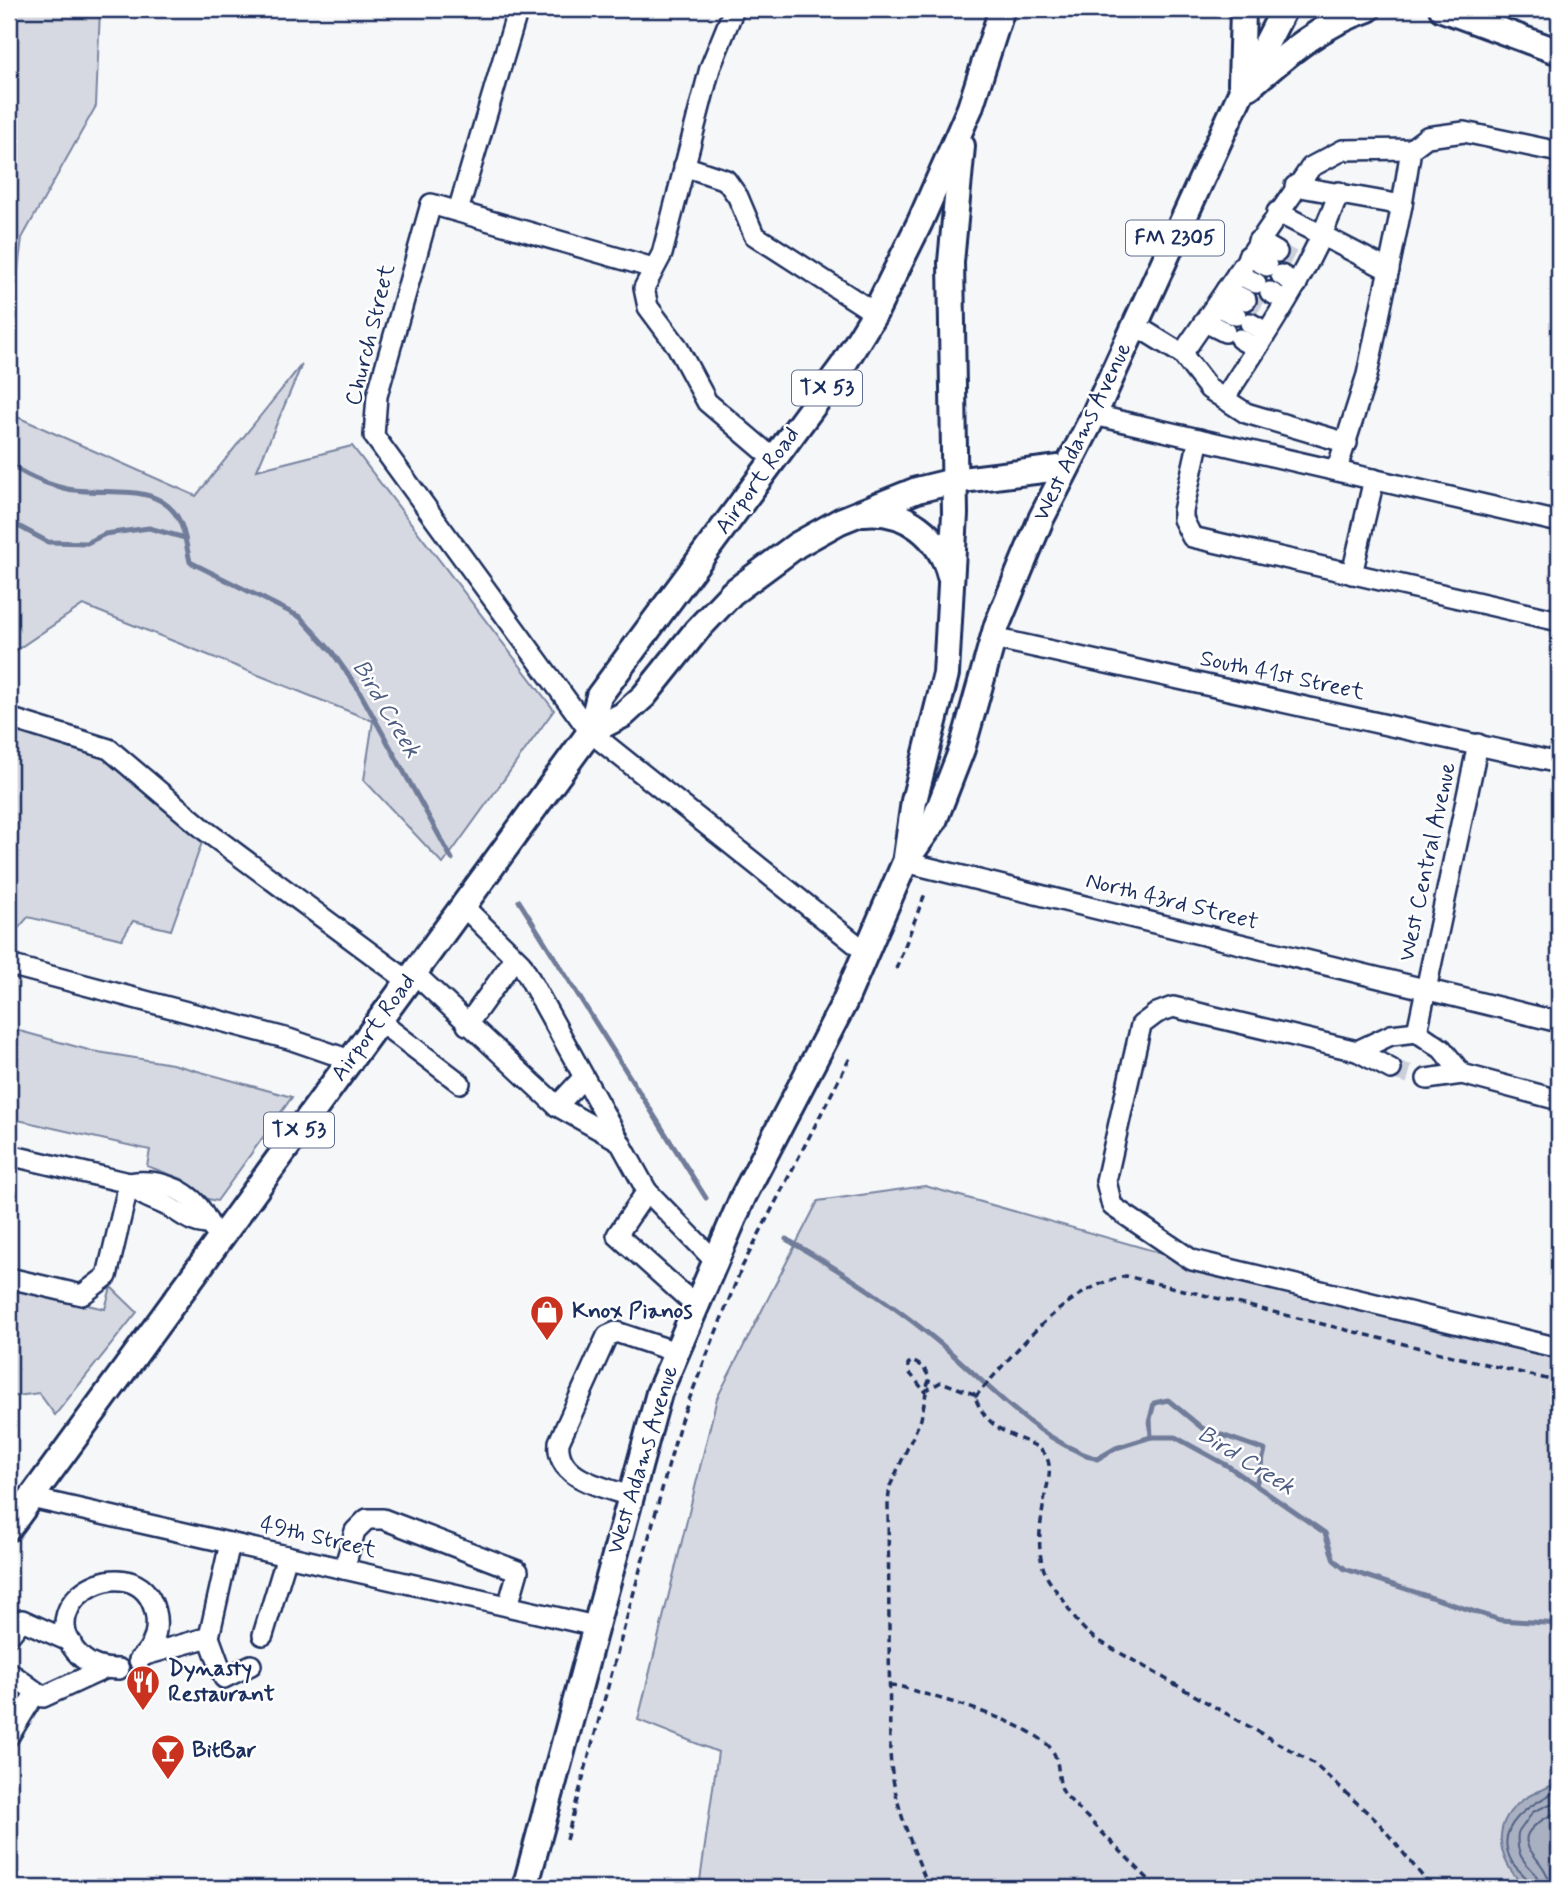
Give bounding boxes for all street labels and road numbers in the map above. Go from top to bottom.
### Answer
road number: FM 2305 [1126,220,1224,256]
street label: Church Street [339,261,403,409]
street label: West Adams Avenue [1027,337,1139,526]
road number: TX 53 [792,370,862,406]
street label: Airport Road [709,421,807,541]
street label: South 41st Street [1197,644,1367,708]
street label: West Central Avenue [1392,759,1464,964]
street label: North 43rd Street [1083,866,1262,938]
street label: Airport Road [325,968,423,1088]
road number: TX 53 [264,1112,334,1148]
street label: West Adams Avenue [600,1362,686,1558]
street label: 49th Street [257,1510,380,1566]

